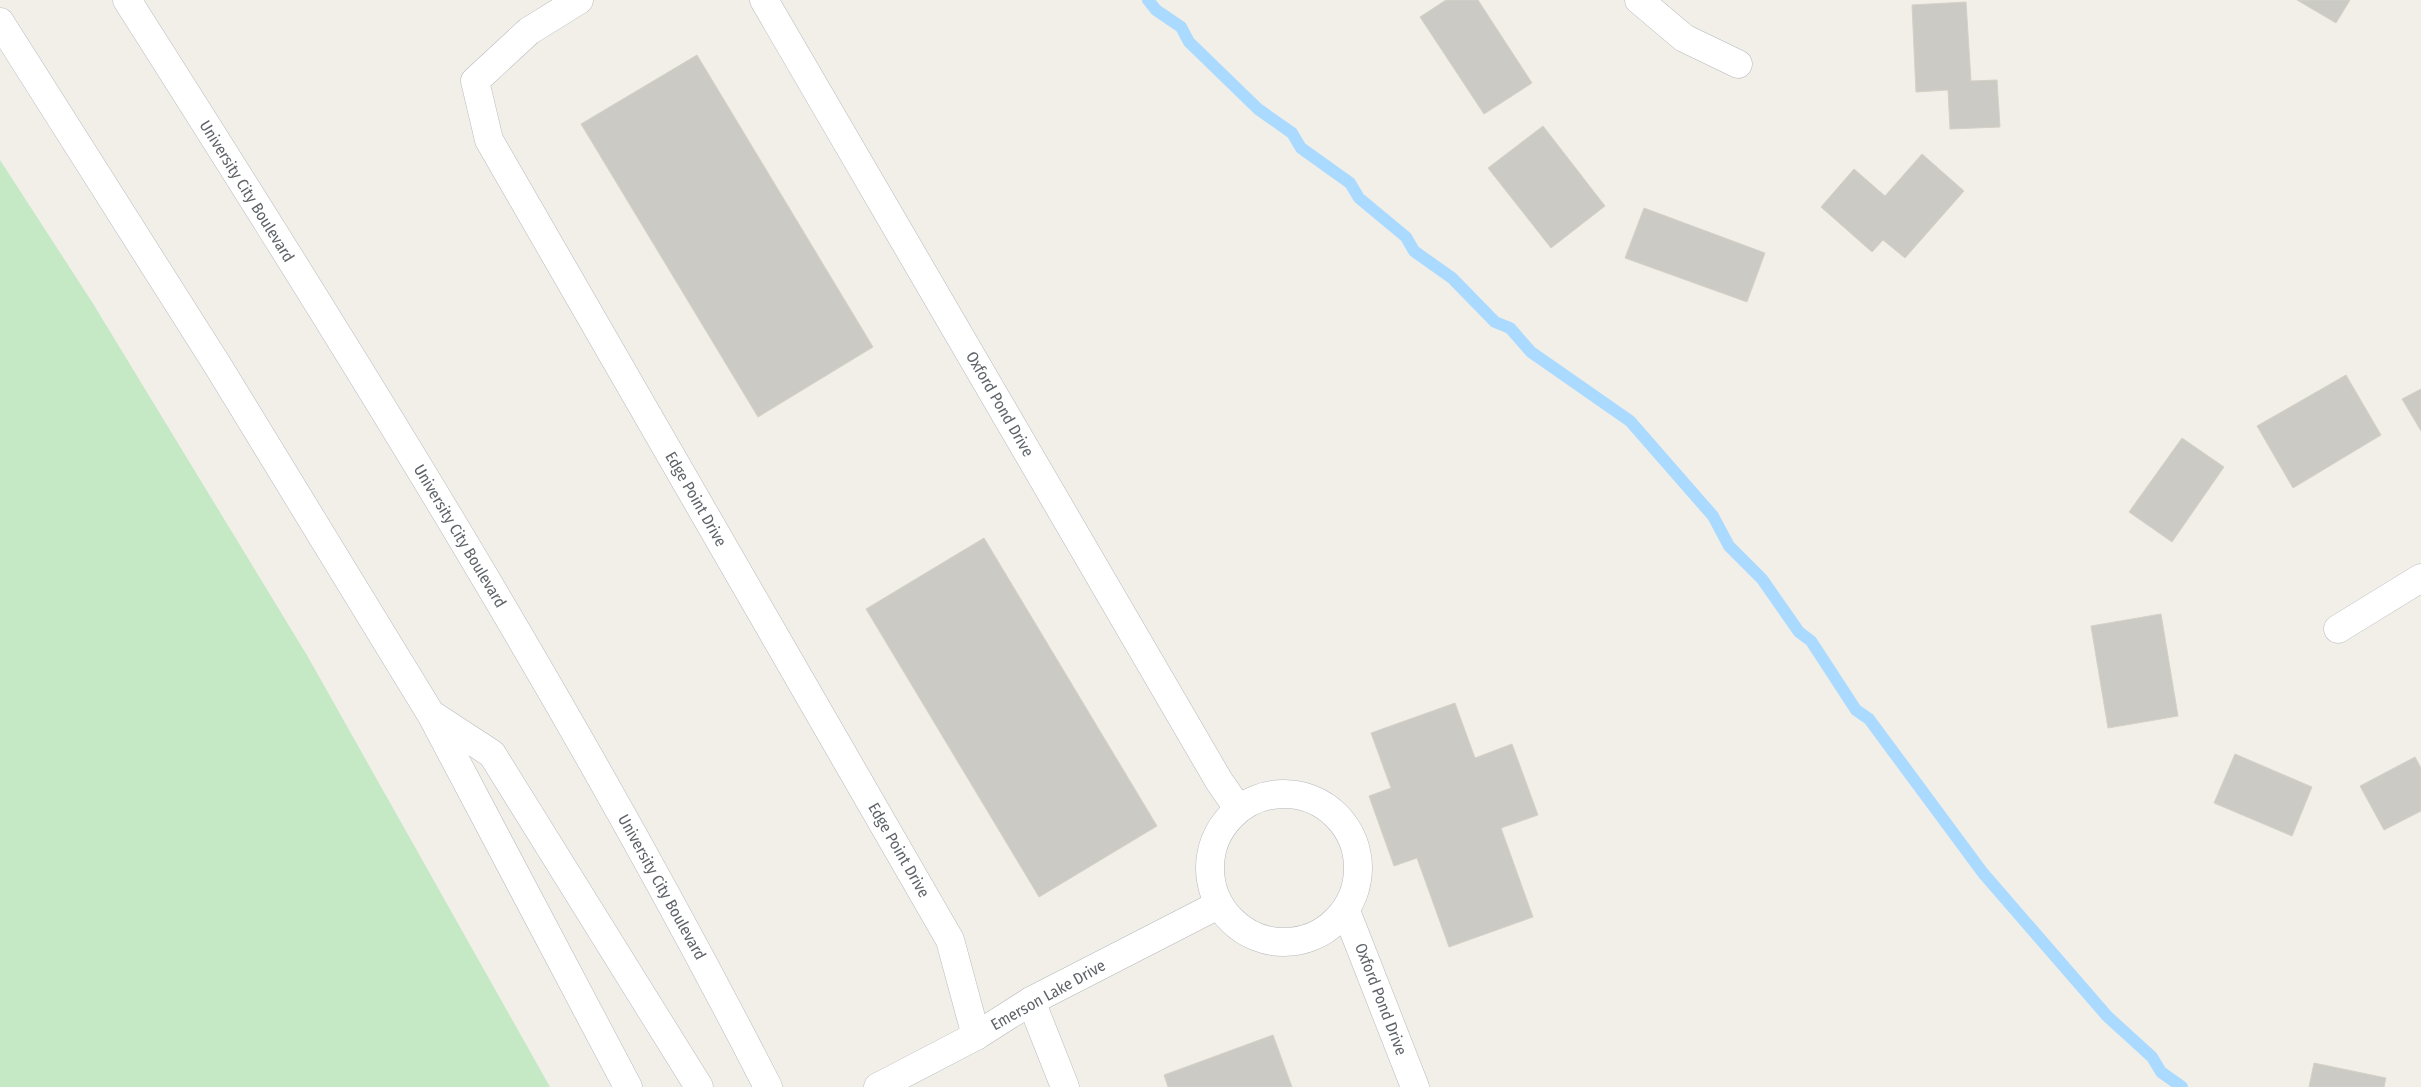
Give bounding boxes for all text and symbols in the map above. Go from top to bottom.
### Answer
street label: University City Boulevard [196,117,298,265]
street label: Oxford Pond Drive [962,348,1038,460]
street label: Edge Point Drive [661,448,731,550]
street label: University City Boulevard [410,461,510,611]
street label: Edge Point Drive [864,799,934,901]
street label: University City Boulevard [614,811,710,963]
street label: Oxford Pond Drive [1351,940,1411,1058]
street label: Emerson Lake Drive [987,956,1109,1034]

